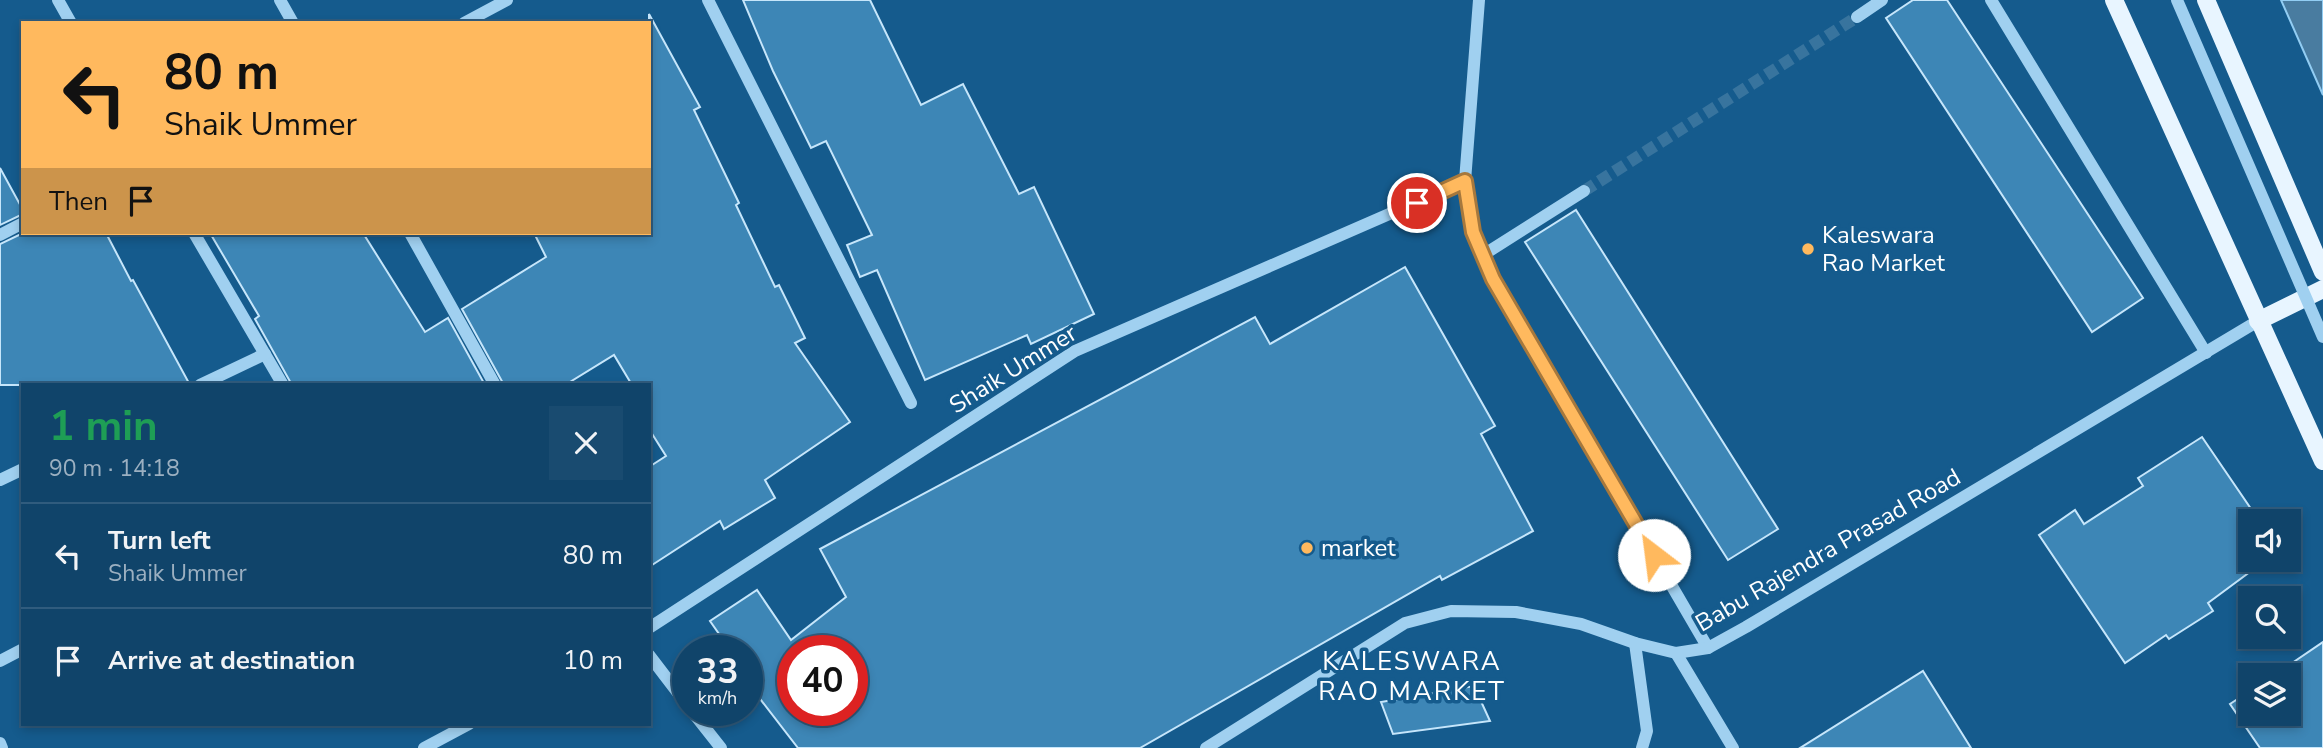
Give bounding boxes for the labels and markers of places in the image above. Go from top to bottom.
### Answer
pin [1387,173,1447,233]
place label: Kaleswara Rao Market [1822,219,1946,279]
marker: Kaleswara Rao Market [1800,241,1816,257]
place label: market [1321,532,1396,564]
marker: market [1299,540,1315,556]

